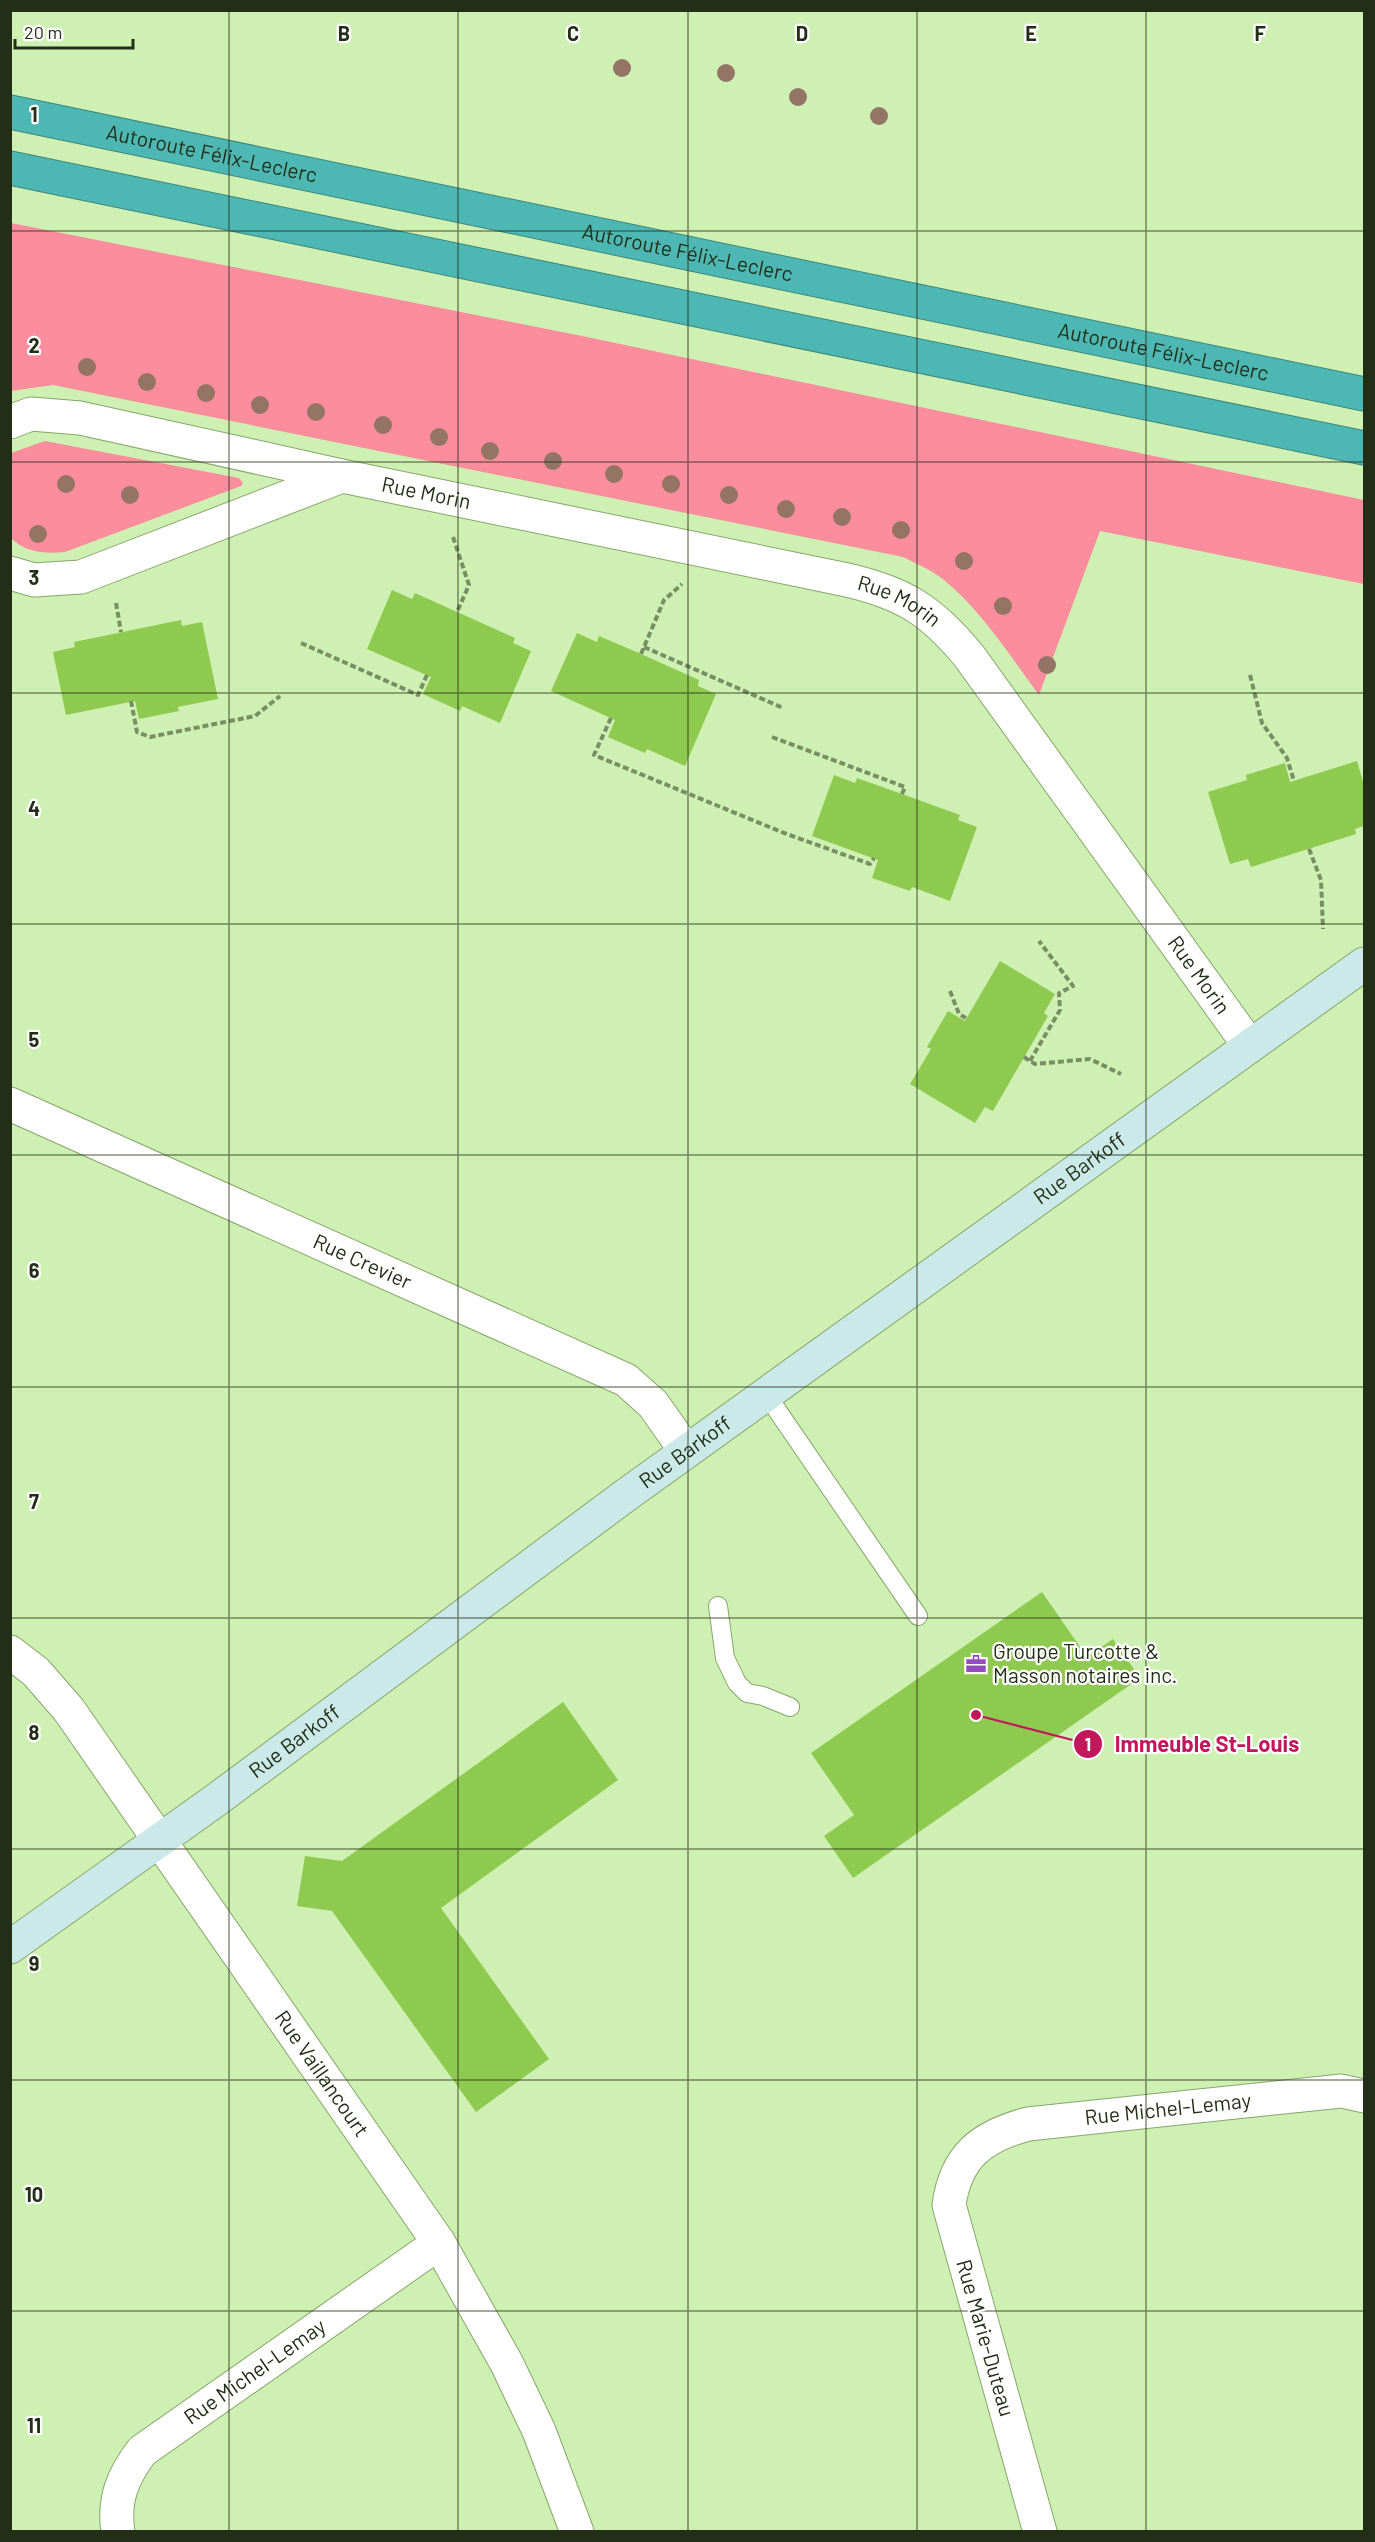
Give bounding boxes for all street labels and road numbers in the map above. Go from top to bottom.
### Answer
street label: Autoroute Félix-Leclerc [104,118,320,187]
street label: Autoroute Félix-Leclerc [580,217,795,286]
street label: Autoroute Félix-Leclerc [1056,317,1271,385]
street label: Rue Morin [380,471,473,513]
street label: Rue Morin [855,569,947,631]
street label: Rue Morin [1163,930,1237,1018]
street label: Rue Barkoff [1028,1126,1130,1209]
street label: Rue Crevier [310,1228,416,1293]
street label: Rue Barkoff [633,1410,735,1493]
street label: Rue Barkoff [243,1698,344,1782]
street label: Rue Vaillancourt [270,2005,375,2141]
street label: Rue Michel-Lemay [1083,2087,1253,2129]
street label: Rue Marie-Duteau [952,2256,1021,2419]
street label: Rue Michel-Lemay [178,2312,330,2429]

